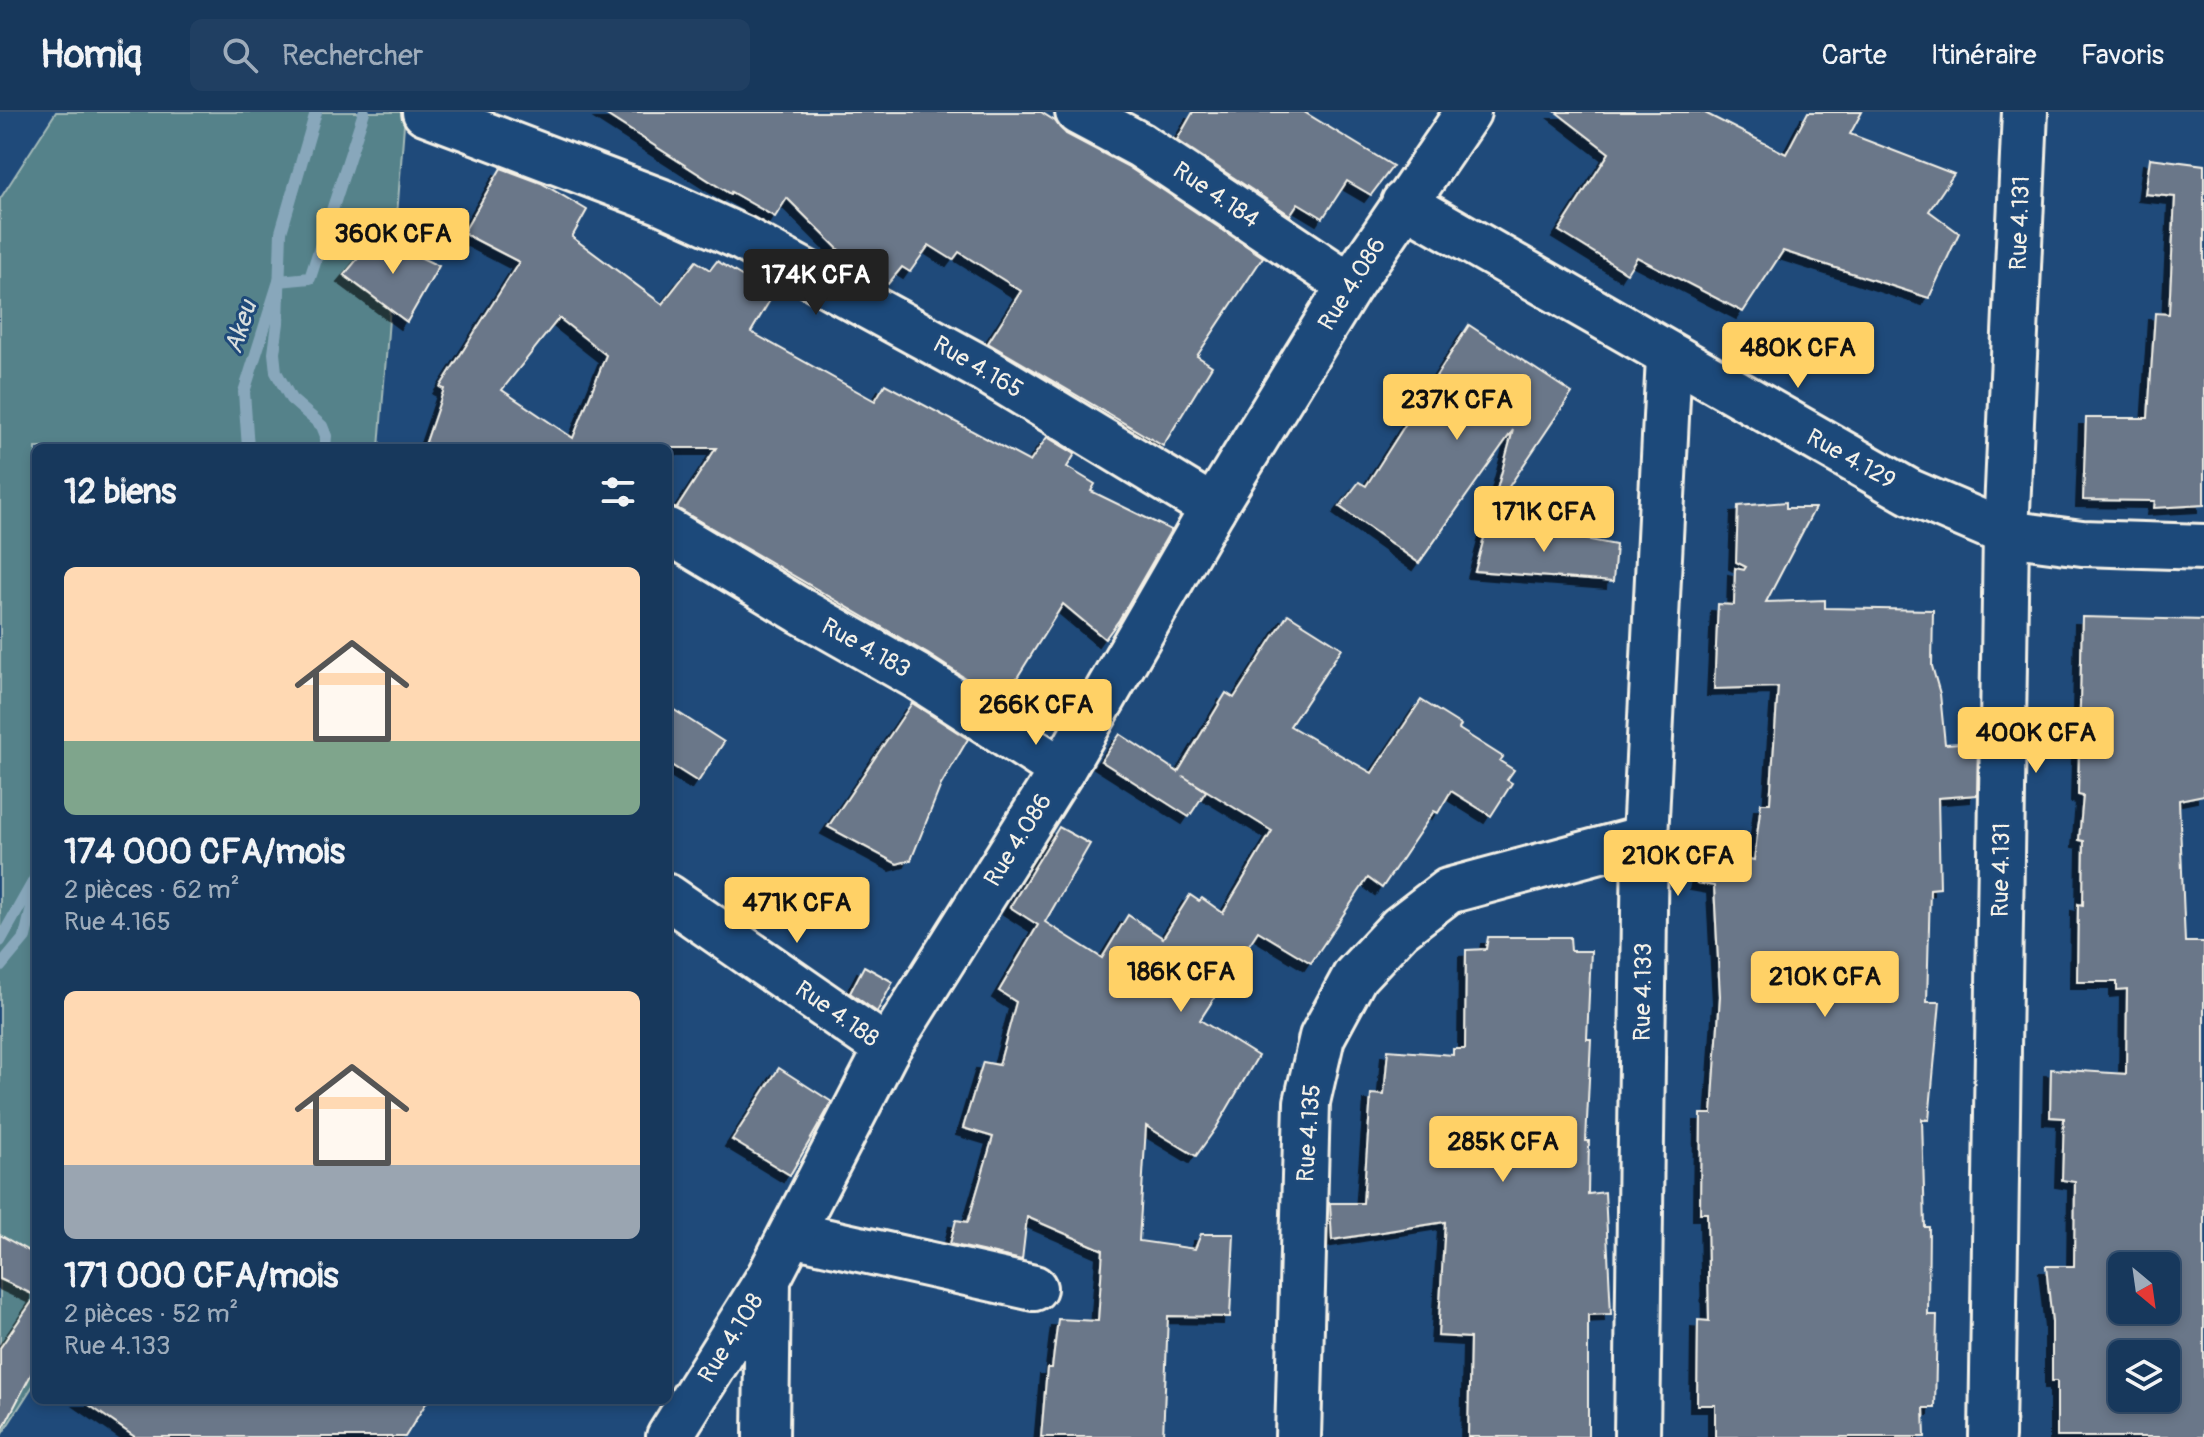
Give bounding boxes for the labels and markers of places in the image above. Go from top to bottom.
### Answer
pin: 360K CFA [310,208,476,276]
pin: 174K CFA [733,249,899,317]
pin: 480K CFA [1715,322,1881,390]
pin: 237K CFA [1374,374,1540,442]
pin: 171K CFA [1461,486,1627,554]
pin: 266K CFA [953,679,1119,747]
pin: 400K CFA [1953,707,2119,775]
pin: 210K CFA [1595,830,1761,898]
pin: 471K CFA [714,877,880,945]
pin: 186K CFA [1098,946,1264,1014]
pin: 210K CFA [1742,951,1908,1019]
pin: 285K CFA [1420,1116,1586,1184]

